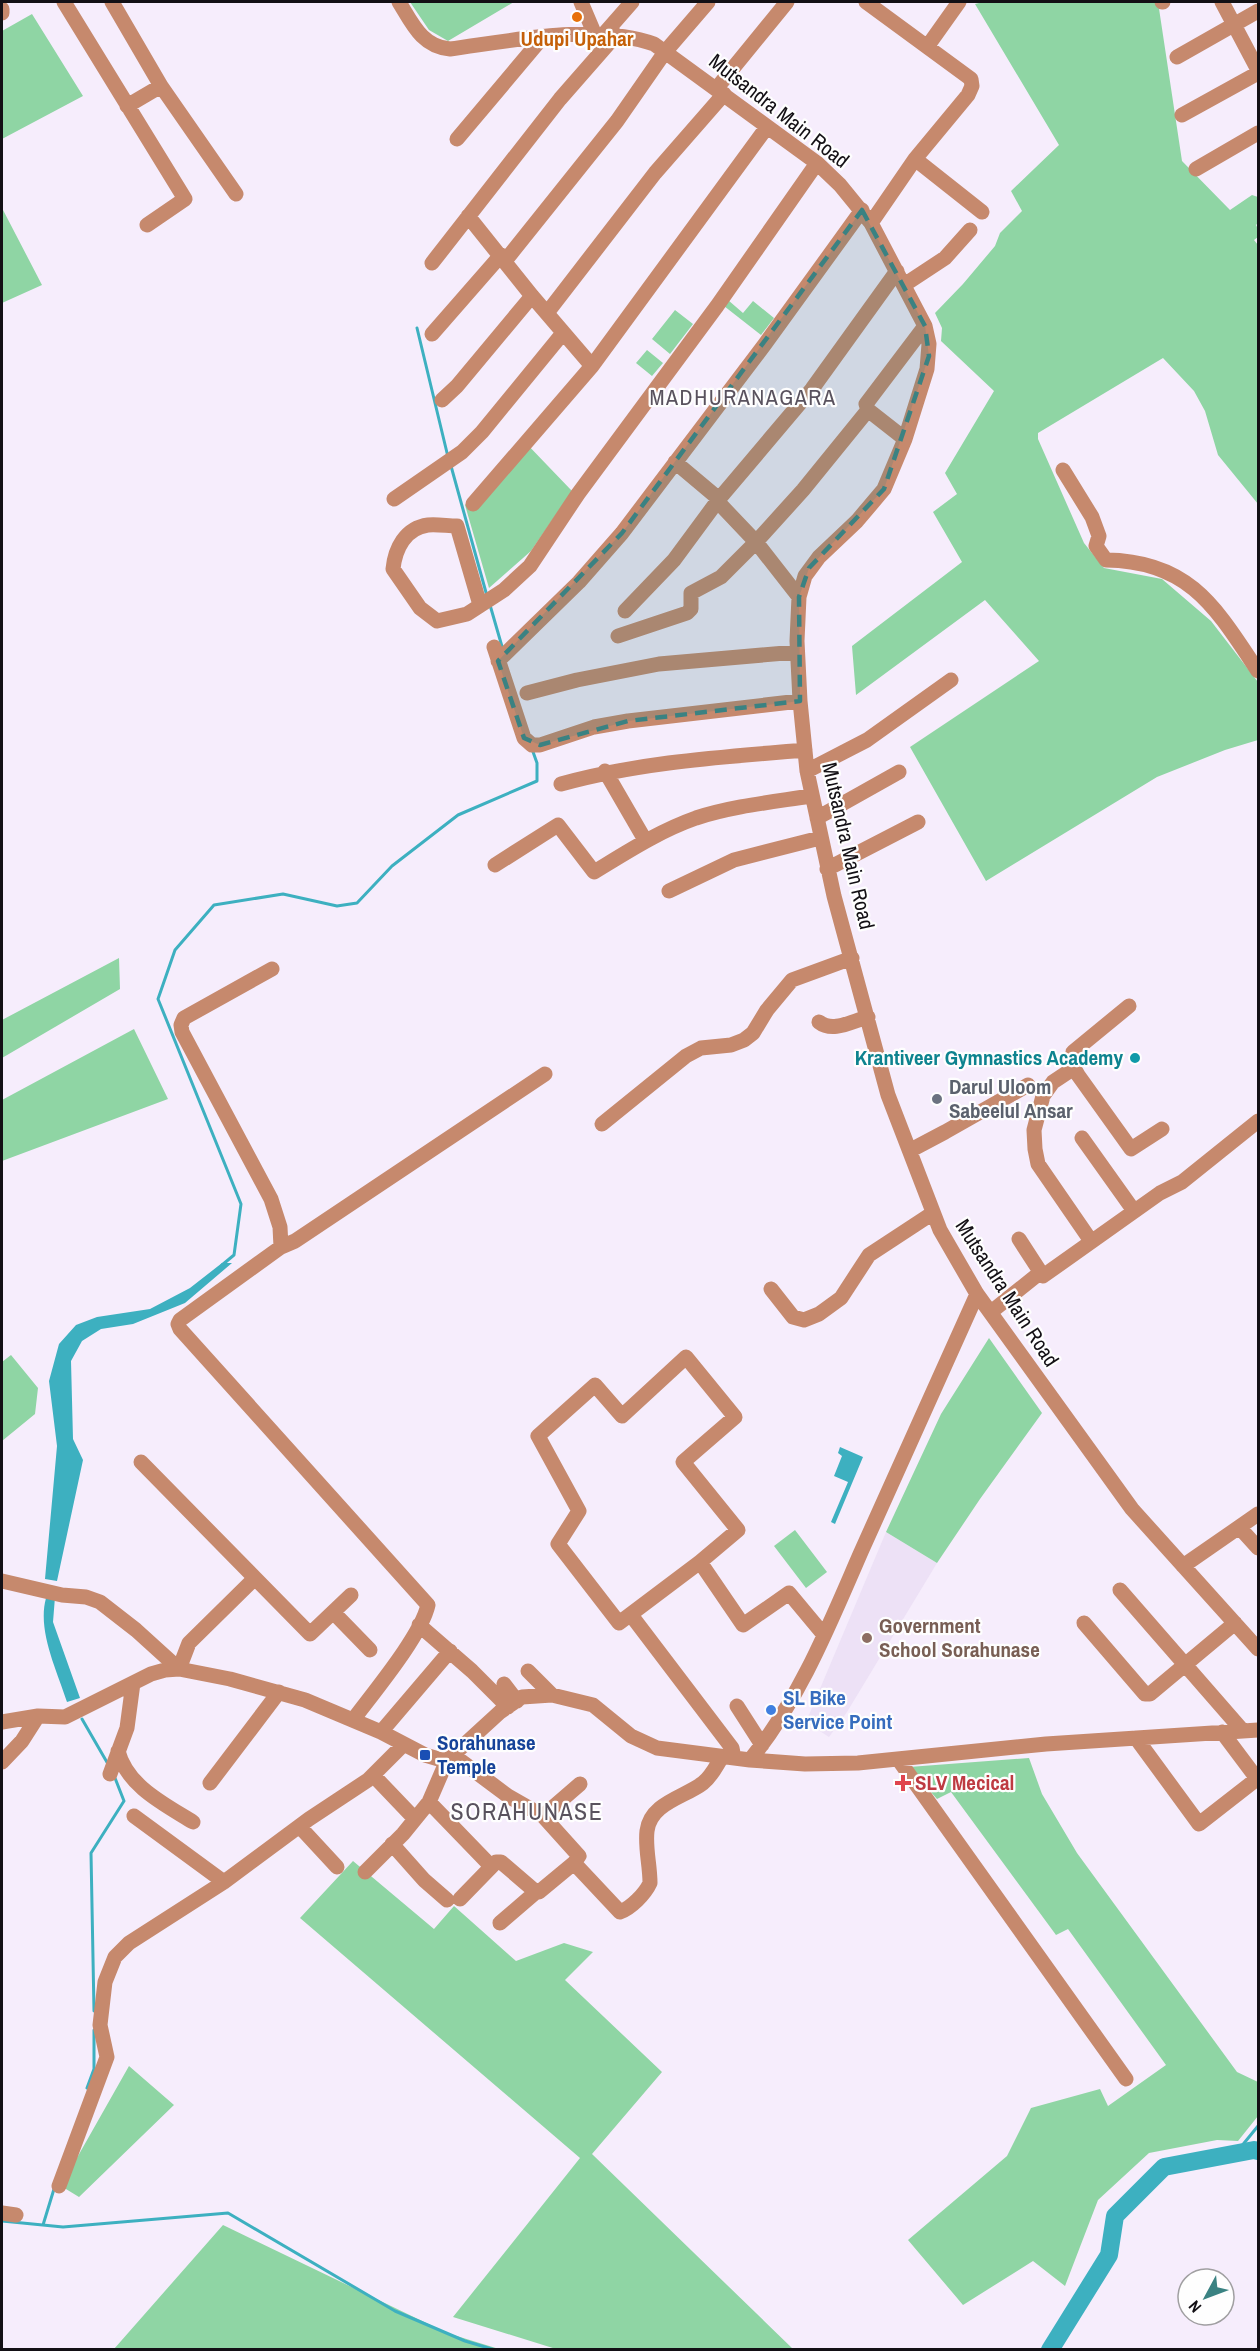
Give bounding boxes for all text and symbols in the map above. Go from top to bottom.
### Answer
marker: Udupi Upahar [570,10,584,24]
place label: Udupi Upahar [521,24,634,53]
street label: Mutsandra Main Road [703,47,855,174]
district label: MADHURANAGARA [650,382,836,412]
street label: Mutsandra Main Road [815,760,882,932]
place label: Krantiveer Gymnastics Academy [855,1043,1123,1072]
marker: Krantiveer Gymnastics Academy [1128,1051,1142,1065]
place label: Darul Uloom Sabeelul Ansar [949,1072,1073,1125]
marker: Darul Uloom Sabeelul Ansar [930,1092,944,1106]
street label: Mutsandra Main Road [949,1213,1066,1372]
place label: Government School Sorahunase [879,1611,1040,1664]
marker: Government School Sorahunase [860,1631,874,1645]
place label: SL Bike Service Point [783,1683,892,1736]
marker: SL Bike Service Point [764,1703,778,1717]
place label: Sorahunase Temple [437,1728,536,1781]
marker: Sorahunase Temple [418,1748,432,1762]
place label: SLV Mecical [915,1768,1014,1797]
marker: SLV Mecical [896,1776,910,1790]
district label: SORAHUNASE [451,1795,603,1827]
north arrow [1176,2267,1236,2327]
text: N [1183,2296,1206,2318]

